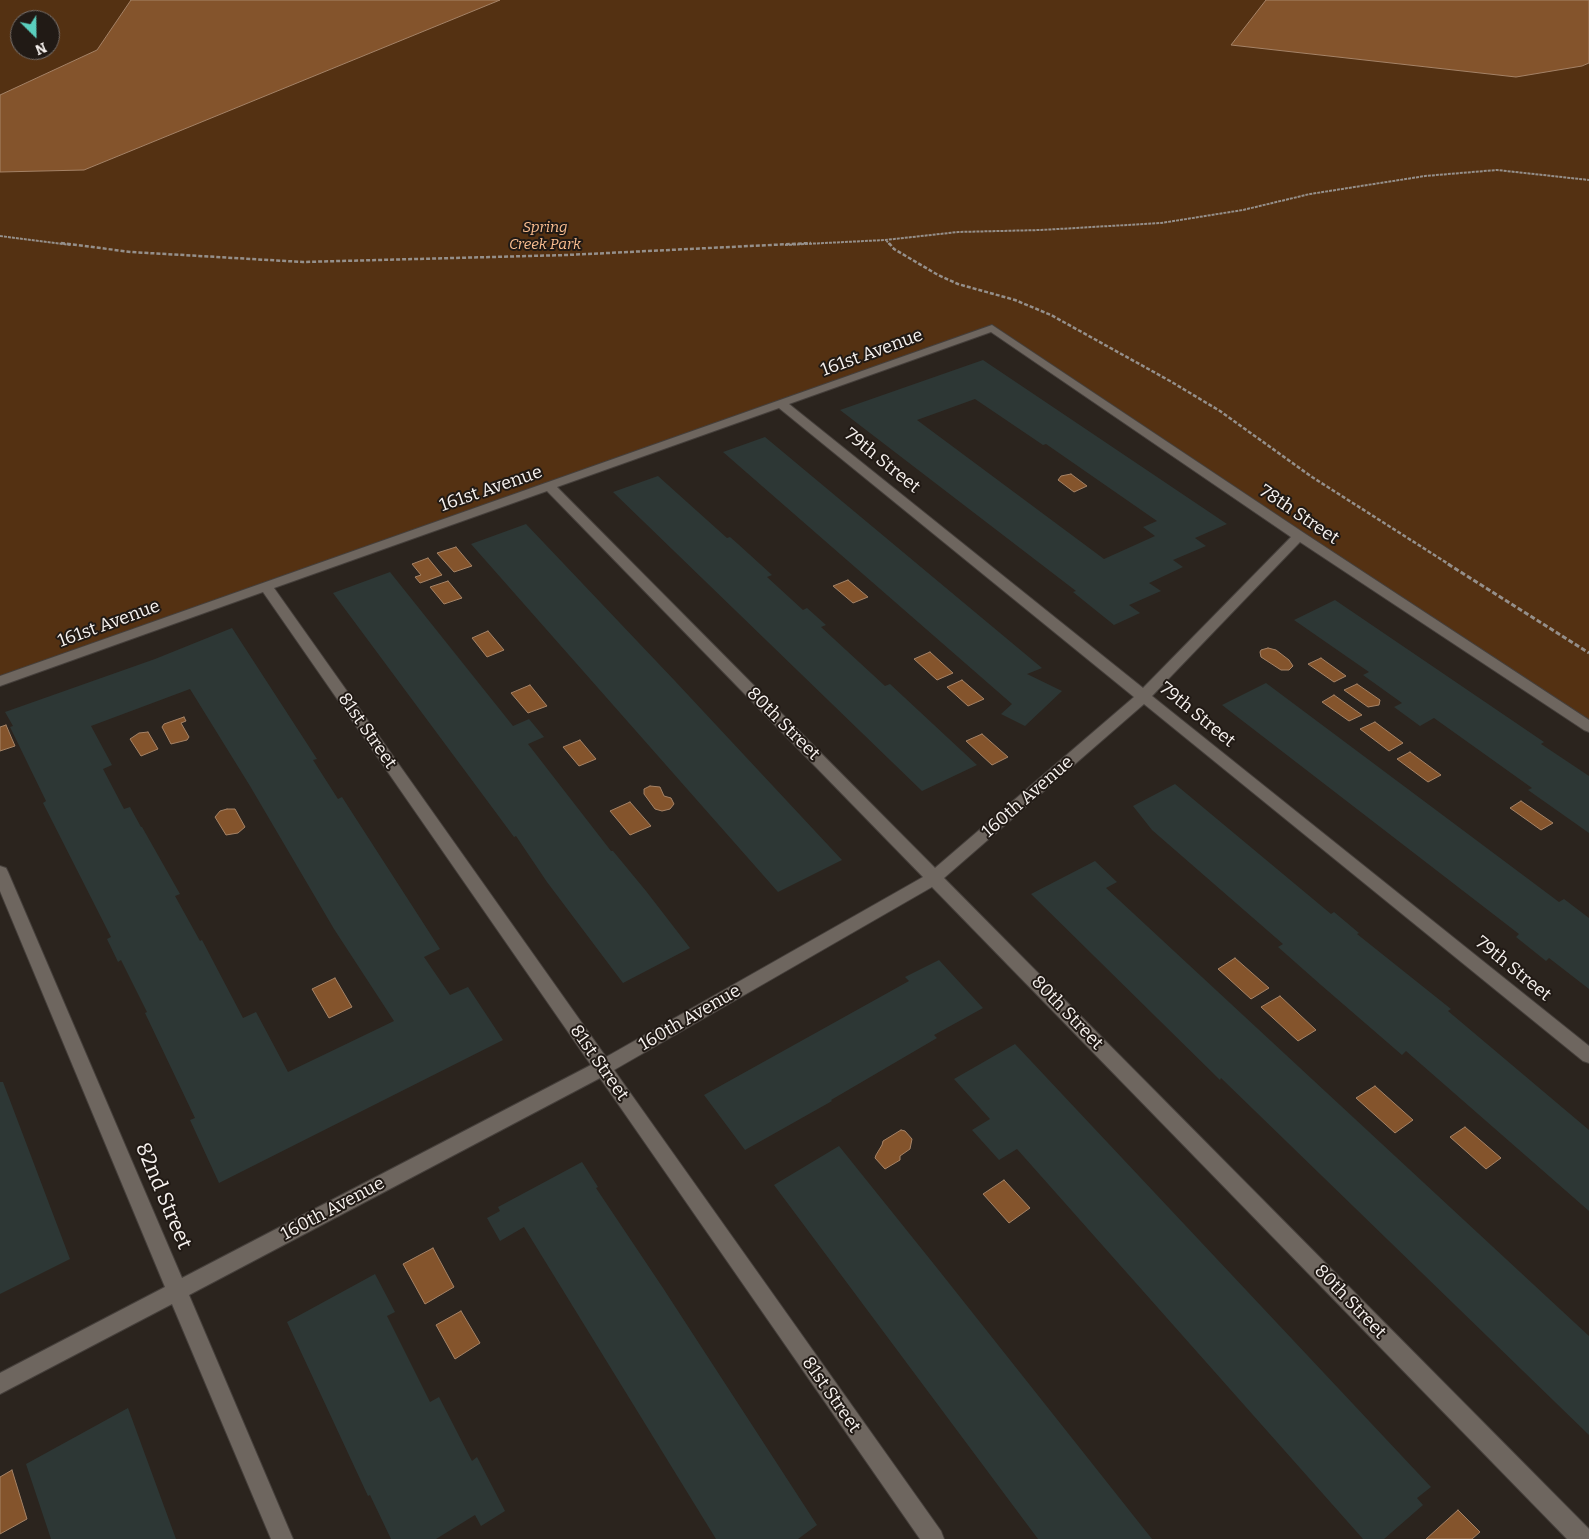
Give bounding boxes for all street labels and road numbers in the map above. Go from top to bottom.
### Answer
street label: 161st Avenue [818,325,926,381]
street label: 79th Street [840,424,924,498]
street label: 161st Avenue [437,461,545,517]
street label: 78th Street [1255,481,1343,549]
street label: 161st Avenue [55,596,163,652]
street label: 79th Street [1155,678,1239,752]
street label: 80th Street [742,683,824,765]
street label: 81st Street [333,689,401,773]
street label: 160th Avenue [978,752,1078,842]
street label: 79th Street [1471,932,1555,1006]
street label: 80th Street [1026,972,1108,1054]
street label: 160th Avenue [635,980,745,1056]
street label: 81st Street [565,1021,633,1105]
street label: 82nd Street [129,1139,197,1253]
street label: 160th Avenue [278,1173,388,1245]
street label: 80th Street [1309,1261,1391,1343]
street label: 81st Street [797,1353,865,1437]

